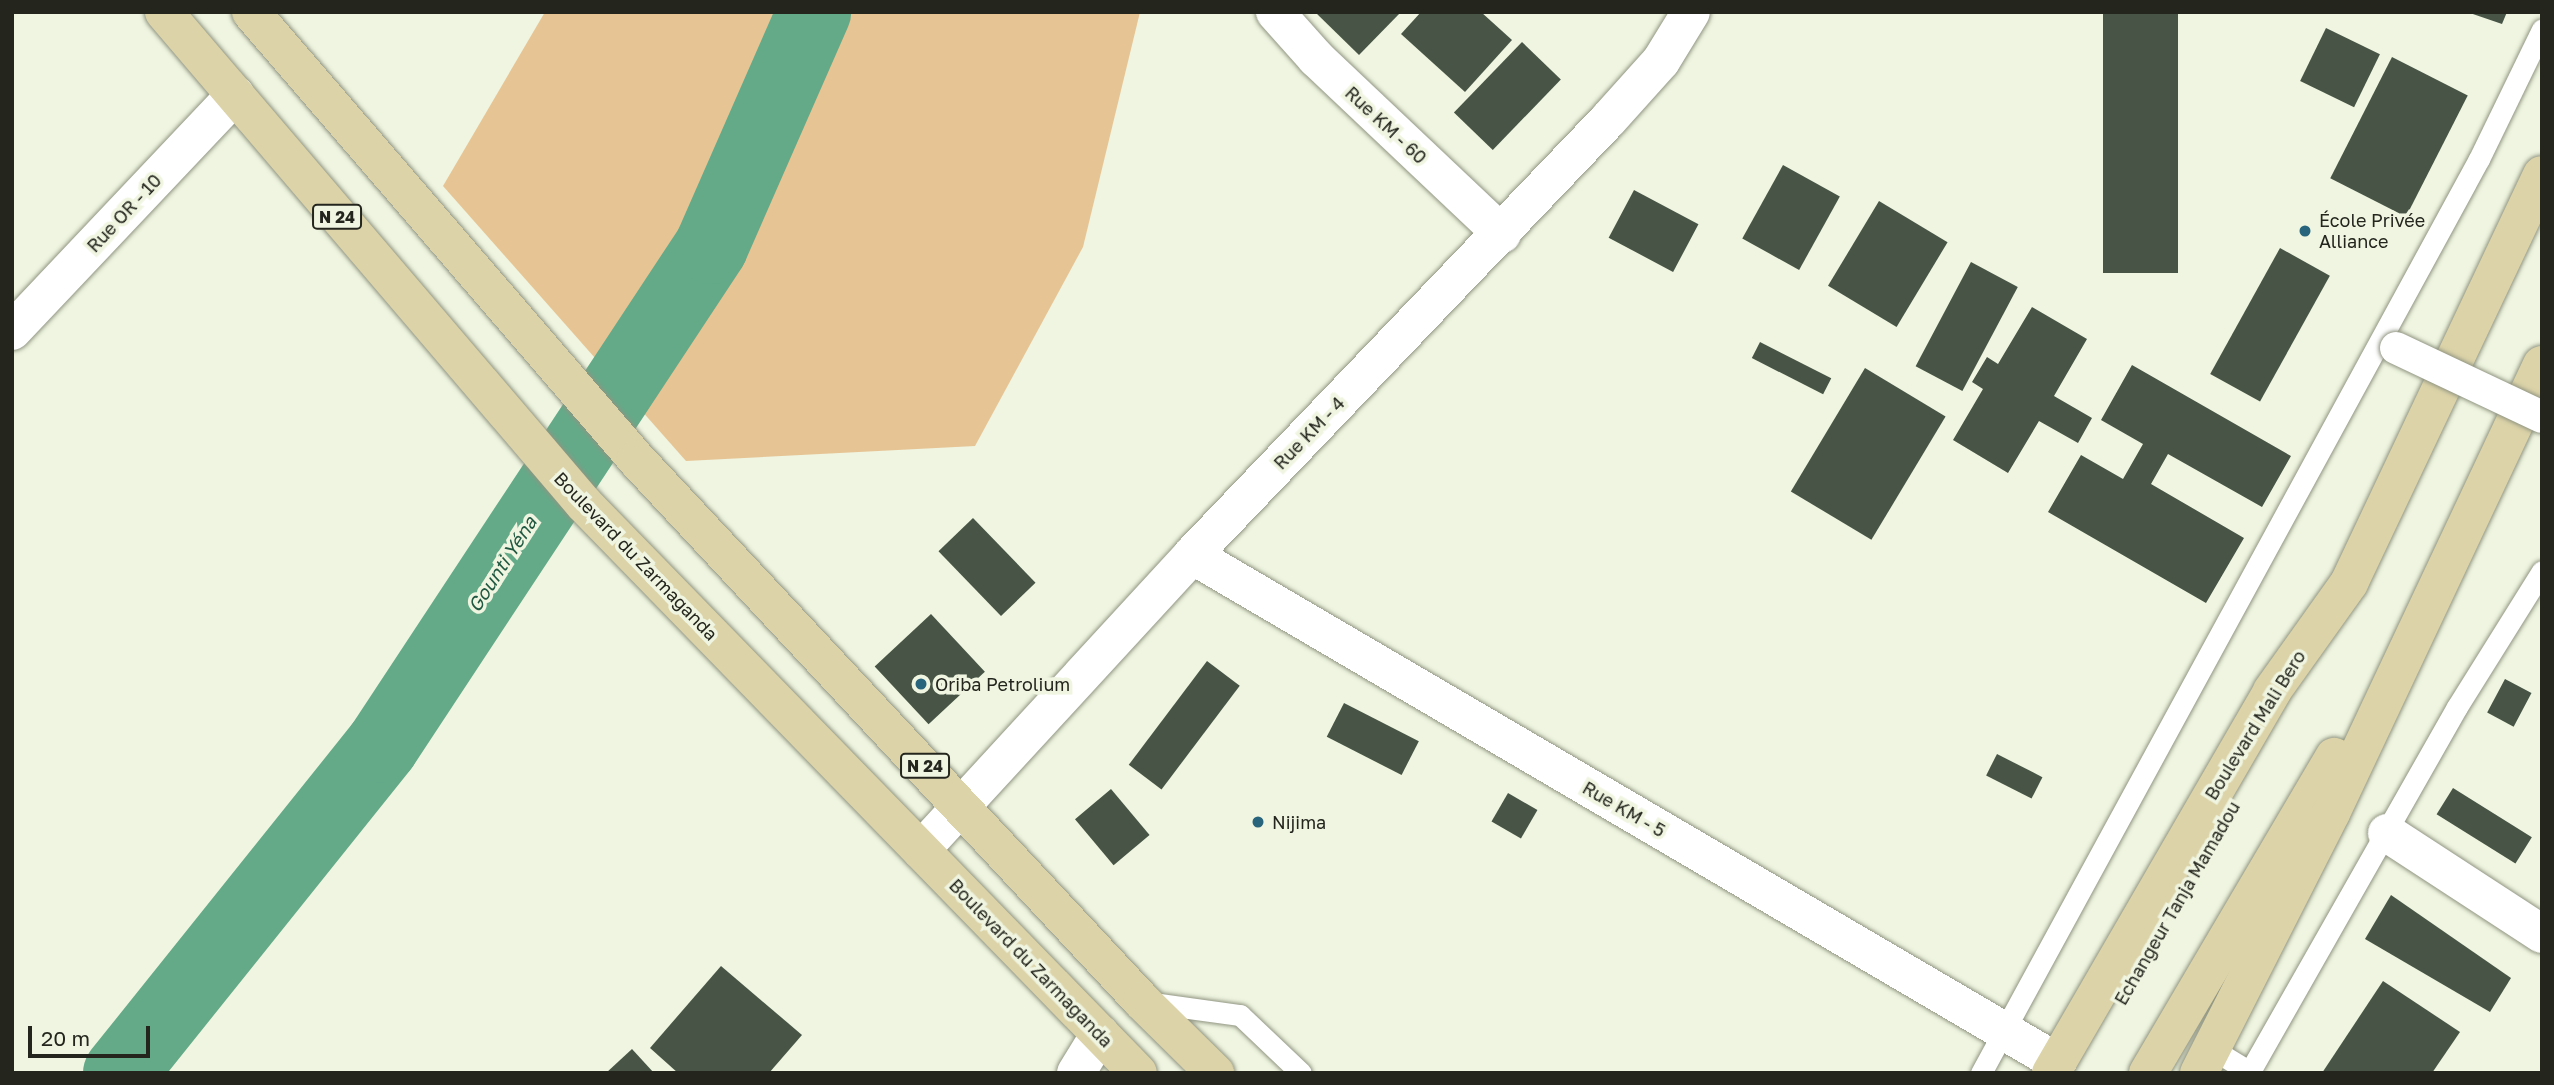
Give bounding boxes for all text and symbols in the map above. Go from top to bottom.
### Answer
street label: Rue KM - 60 [1341,82,1431,168]
street label: Rue OR - 10 [82,169,166,257]
road number: N 24 [311,204,363,230]
place label: École Privée Alliance [2319,210,2425,252]
marker: École Privée Alliance [2297,223,2313,239]
street label: Rue KM - 4 [1269,392,1349,474]
street label: Boulevard du Zarmaganda [550,467,722,645]
water label: Gounti Yéna [463,512,541,616]
street label: Boulevard Mali Bero [2200,646,2310,804]
place label: Oriba Petrolium [935,673,1070,695]
marker: Oriba Petrolium [913,676,929,692]
road number: N 24 [899,754,951,778]
street label: Rue KM - 5 [1579,777,1669,841]
street label: Echangeur Tanja Mamadou [2110,797,2244,1009]
place label: Nijima [1272,811,1326,833]
marker: Nijima [1250,814,1266,830]
street label: Boulevard du Zarmaganda [945,874,1117,1052]
scale bar [32,1012,154,1056]
text: 20 m [41,1025,90,1051]

